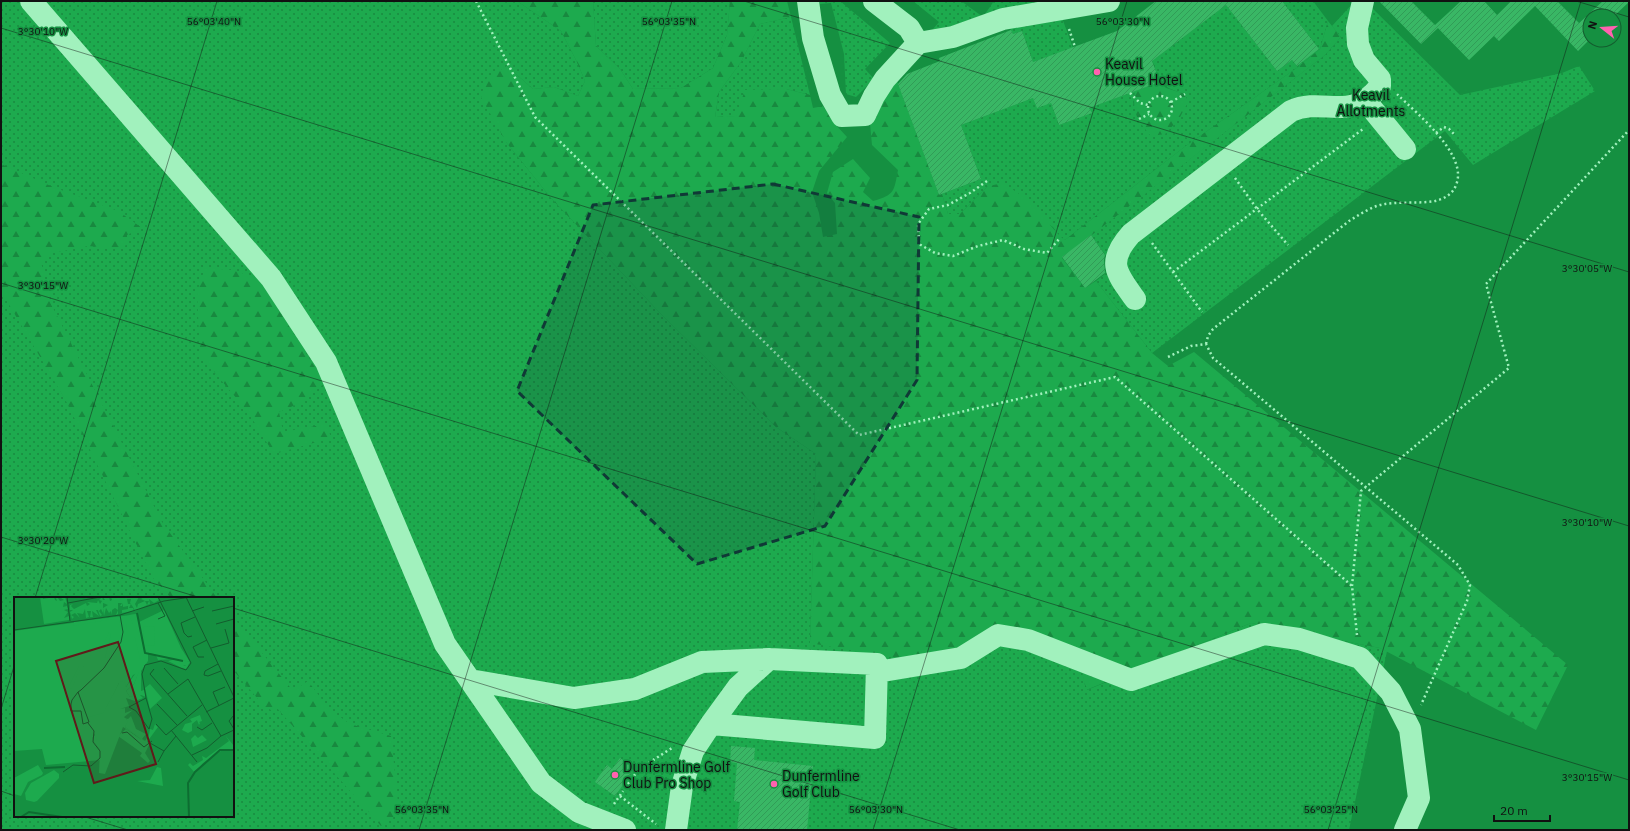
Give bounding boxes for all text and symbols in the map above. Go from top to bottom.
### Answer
north arrow [1582,8,1622,48]
text: 56°03'40"N [187,15,241,28]
text: 56°03'35"N [642,15,696,28]
text: 56°03'30"N [1096,15,1150,28]
text: N [1585,19,1600,31]
text: 3°30'10"W [18,25,68,38]
place label: Keavil House Hotel [1105,55,1183,89]
marker: Keavil House Hotel [1092,67,1102,77]
park label: Keavil Allotments [1337,86,1406,120]
text: 3°30'05"W [1562,262,1612,275]
text: 3°30'15"W [18,279,68,292]
text: 3°30'10"W [1562,516,1612,529]
text: 3°30'20"W [18,534,68,547]
inset map [14,597,234,817]
place label: Dunfermline Golf Club Pro Shop [623,758,730,792]
place label: Dunfermline Golf Club [782,767,860,801]
marker: Dunfermline Golf Club Pro Shop [610,770,620,780]
text: 3°30'15"W [1562,771,1612,784]
marker: Dunfermline Golf Club [769,779,779,789]
scale bar [1494,797,1550,823]
text: 56°03'35"N [395,803,449,816]
text: 56°03'30"N [849,803,903,816]
text: 56°03'25"N [1304,803,1358,816]
text: 20 m [1500,803,1528,818]

